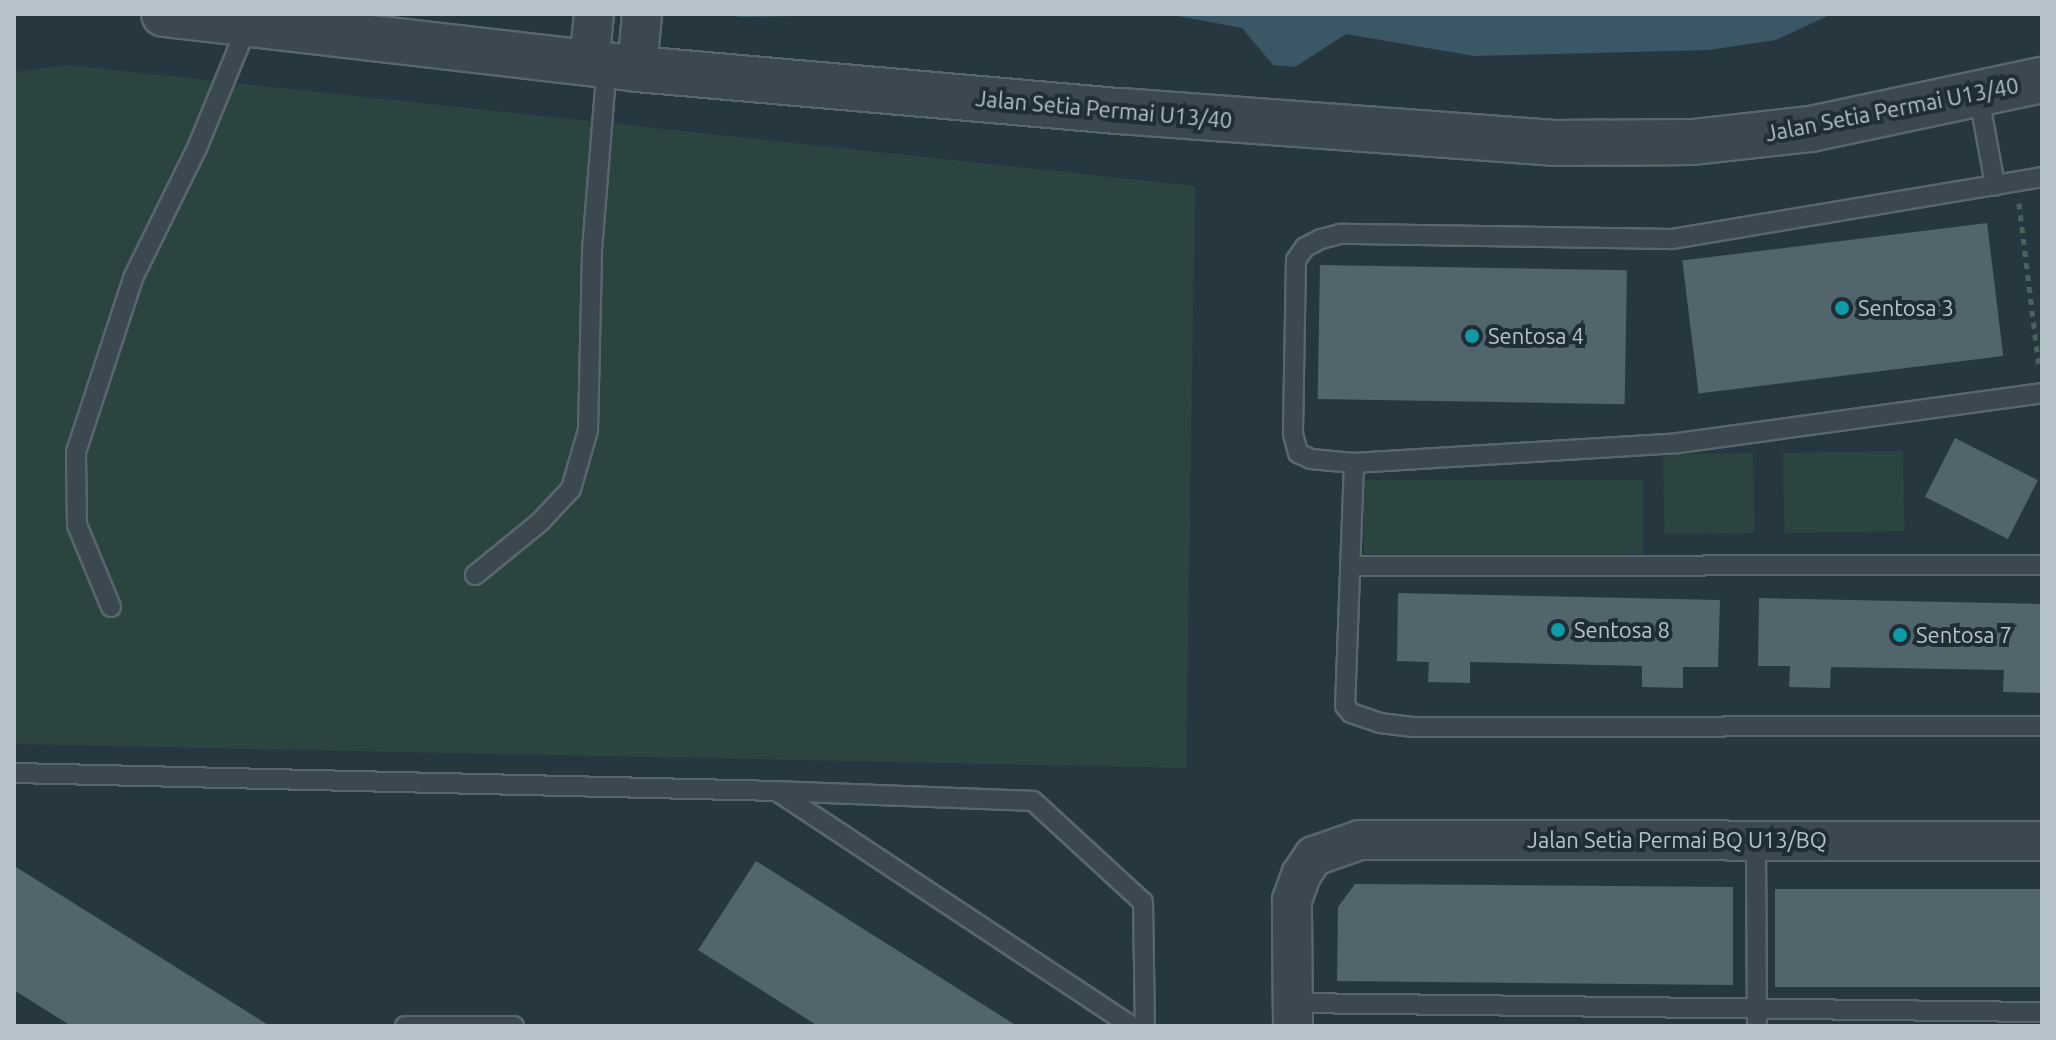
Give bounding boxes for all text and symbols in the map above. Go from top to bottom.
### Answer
street label: Jalan Setia Permai U13/40 [1763,71,2021,147]
street label: Jalan Setia Permai U13/40 [975,85,1233,133]
place label: Sentosa 3 [1858,295,1954,321]
marker: Sentosa 3 [1833,299,1851,317]
place label: Sentosa 4 [1488,323,1584,349]
marker: Sentosa 4 [1463,327,1481,345]
place label: Sentosa 8 [1574,617,1670,643]
marker: Sentosa 8 [1549,621,1567,639]
place label: Sentosa 7 [1916,622,2012,648]
marker: Sentosa 7 [1891,626,1909,644]
street label: Jalan Setia Permai BQ U13/BQ [1527,827,1827,853]

